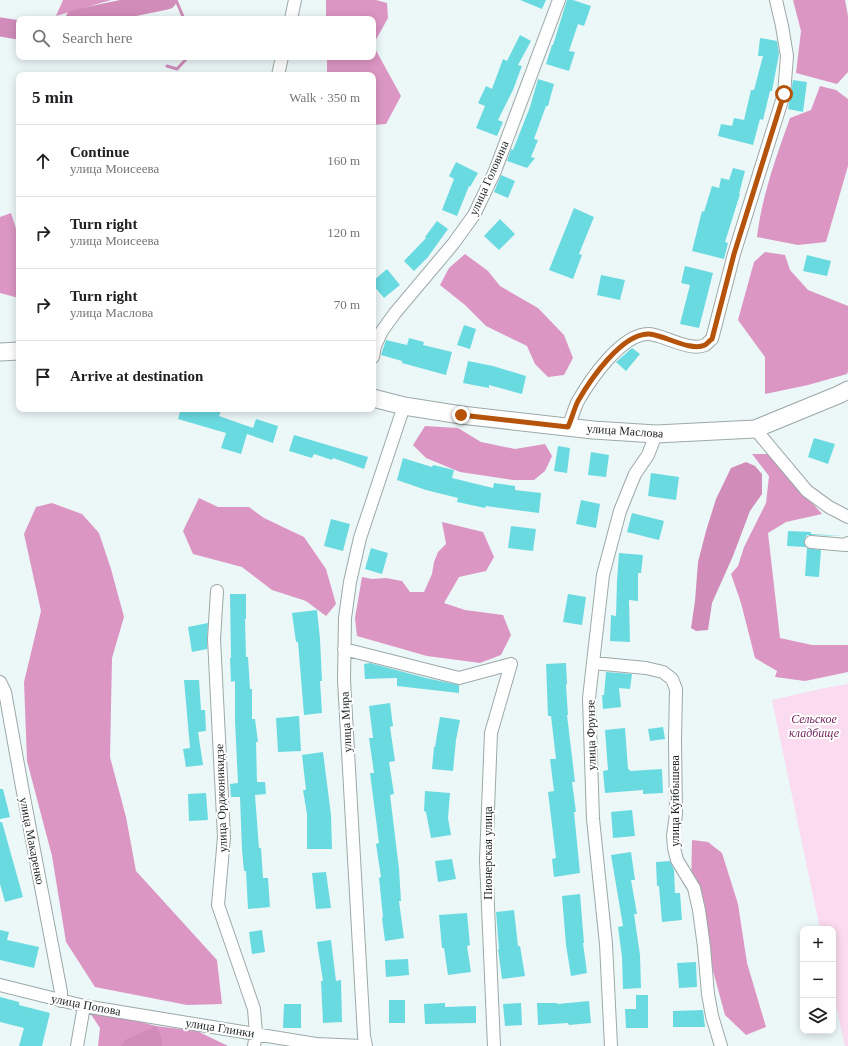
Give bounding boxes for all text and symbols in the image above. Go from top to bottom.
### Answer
search box [16,16,376,60]
icon: search [30,27,52,49]
text: Search here [62,30,132,46]
route start [775,85,793,103]
text: 5 min [32,88,73,107]
text: Walk · 350 m [289,90,360,105]
street label: улица Головина [466,138,512,217]
text: Continue [70,144,129,160]
icon: ahead [32,150,54,172]
text: 160 m [327,153,360,168]
text: улица Моисеева [70,161,159,176]
text: Turn right [70,216,137,232]
icon: right [32,222,54,244]
text: 120 m [327,225,360,240]
text: улица Моисеева [70,233,159,248]
text: Turn right [70,288,137,304]
icon: right [32,294,54,316]
text: 70 m [334,297,360,312]
text: улица Маслова [70,305,153,320]
icon: arrive [32,366,54,388]
text: Arrive at destination [70,368,203,384]
route end [452,406,470,424]
street label: улица Маслова [586,421,664,441]
street label: улица Мира [337,690,355,753]
street label: улица Фрунзе [583,700,599,770]
park label: Сельское кладбище [789,712,840,740]
street label: улица Орджоникидзе [212,743,230,853]
street label: улица Куйбышева [668,754,682,847]
street label: улица Макаренко [17,796,47,886]
street label: Пионерская улица [481,806,495,900]
map controls [800,926,836,1034]
button: + [800,926,836,962]
button: − [800,962,836,998]
street label: улица Попова [50,991,123,1019]
button: layers [800,998,836,1034]
street label: улица Глинки [184,1016,256,1040]

